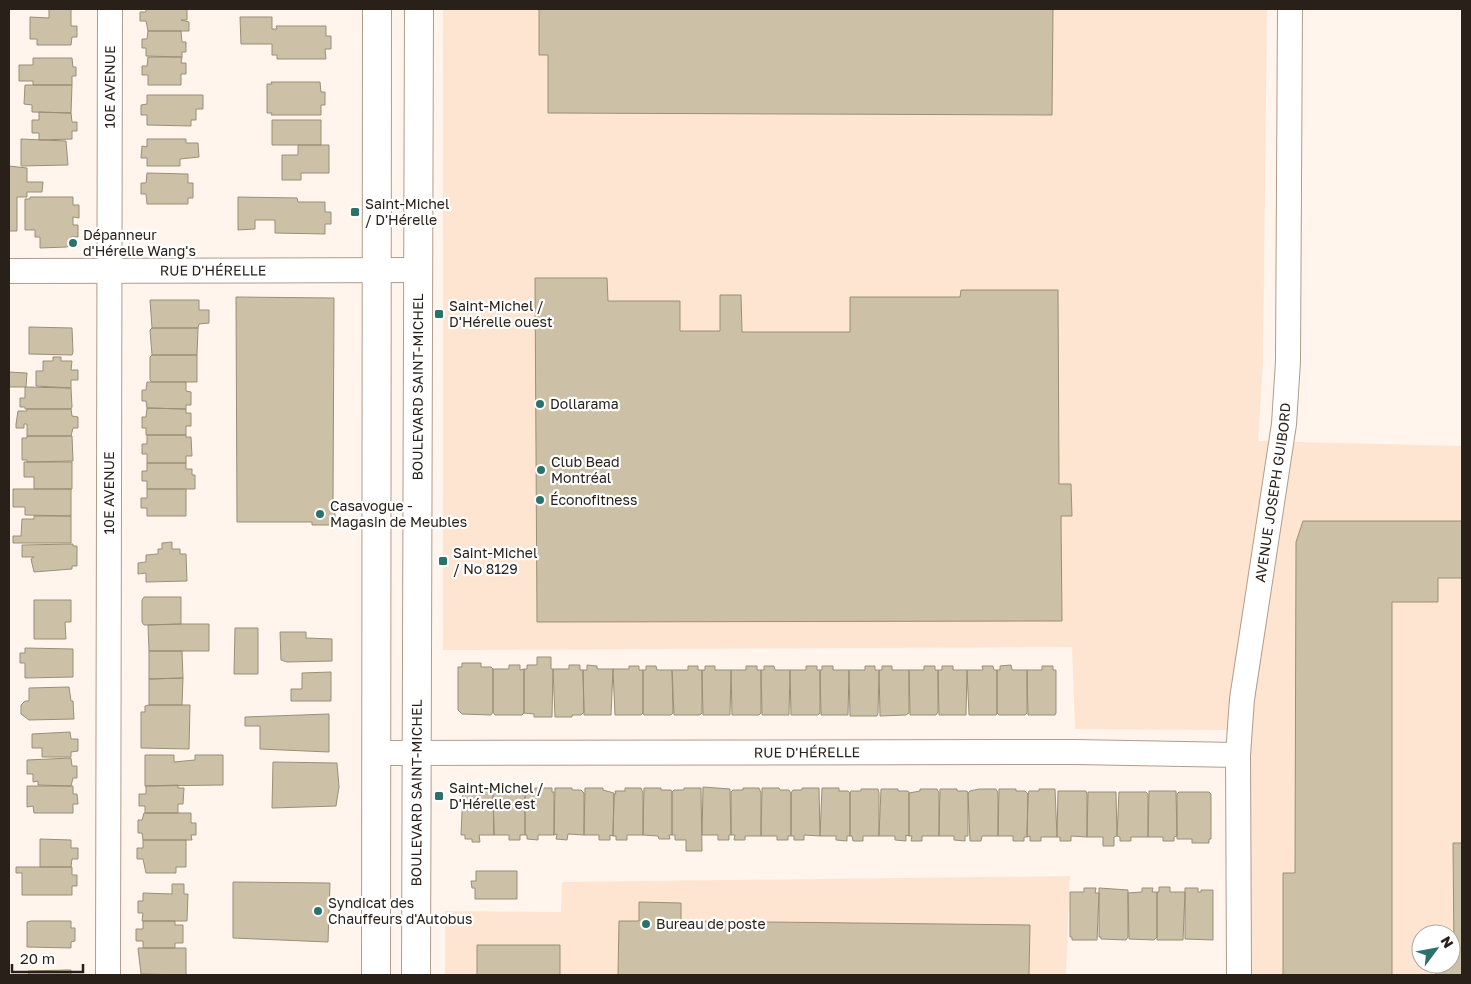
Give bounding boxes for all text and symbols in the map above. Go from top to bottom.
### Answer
street label: 10E AVENUE [101,45,118,129]
place label: Saint-Michel / D'Hérelle [365,195,449,228]
marker: Saint-Michel / D'Hérelle [349,206,361,218]
place label: Dépanneur d'Hérelle Wang's [83,226,196,259]
marker: Dépanneur d'Hérelle Wang's [67,237,79,249]
street label: RUE D'HÉRELLE [160,261,266,279]
street label: BOULEVARD SAINT-MICHEL [409,293,426,481]
place label: Saint-Michel / D'Hérelle ouest [449,297,553,330]
marker: Saint-Michel / D'Hérelle ouest [433,308,445,320]
place label: Dollarama [550,395,619,412]
marker: Dollarama [534,398,546,410]
street label: AVENUE JOSEPH GUIBORD [1251,402,1293,583]
street label: 10E AVENUE [100,451,117,535]
place label: Club Bead Montréal [551,453,620,486]
marker: Club Bead Montréal [535,464,547,476]
place label: Éconofitness [550,491,637,508]
marker: Éconofitness [534,494,546,506]
place label: Casavogue - Magasin de Meubles [330,497,467,530]
marker: Casavogue - Magasin de Meubles [314,508,326,520]
place label: Saint-Michel / No 8129 [453,544,537,577]
marker: Saint-Michel / No 8129 [437,555,449,567]
street label: BOULEVARD SAINT-MICHEL [407,699,425,887]
street label: RUE D'HÉRELLE [754,743,860,760]
place label: Saint-Michel / D'Hérelle est [449,779,544,812]
marker: Saint-Michel / D'Hérelle est [433,790,445,802]
place label: Syndicat des Chauffeurs d'Autobus [328,894,472,927]
marker: Syndicat des Chauffeurs d'Autobus [312,905,324,917]
place label: Bureau de poste [656,915,766,932]
marker: Bureau de poste [640,918,652,930]
north arrow [1411,924,1461,974]
text: N [1437,933,1457,951]
scale bar [12,942,84,974]
text: 20 m [20,949,55,967]

